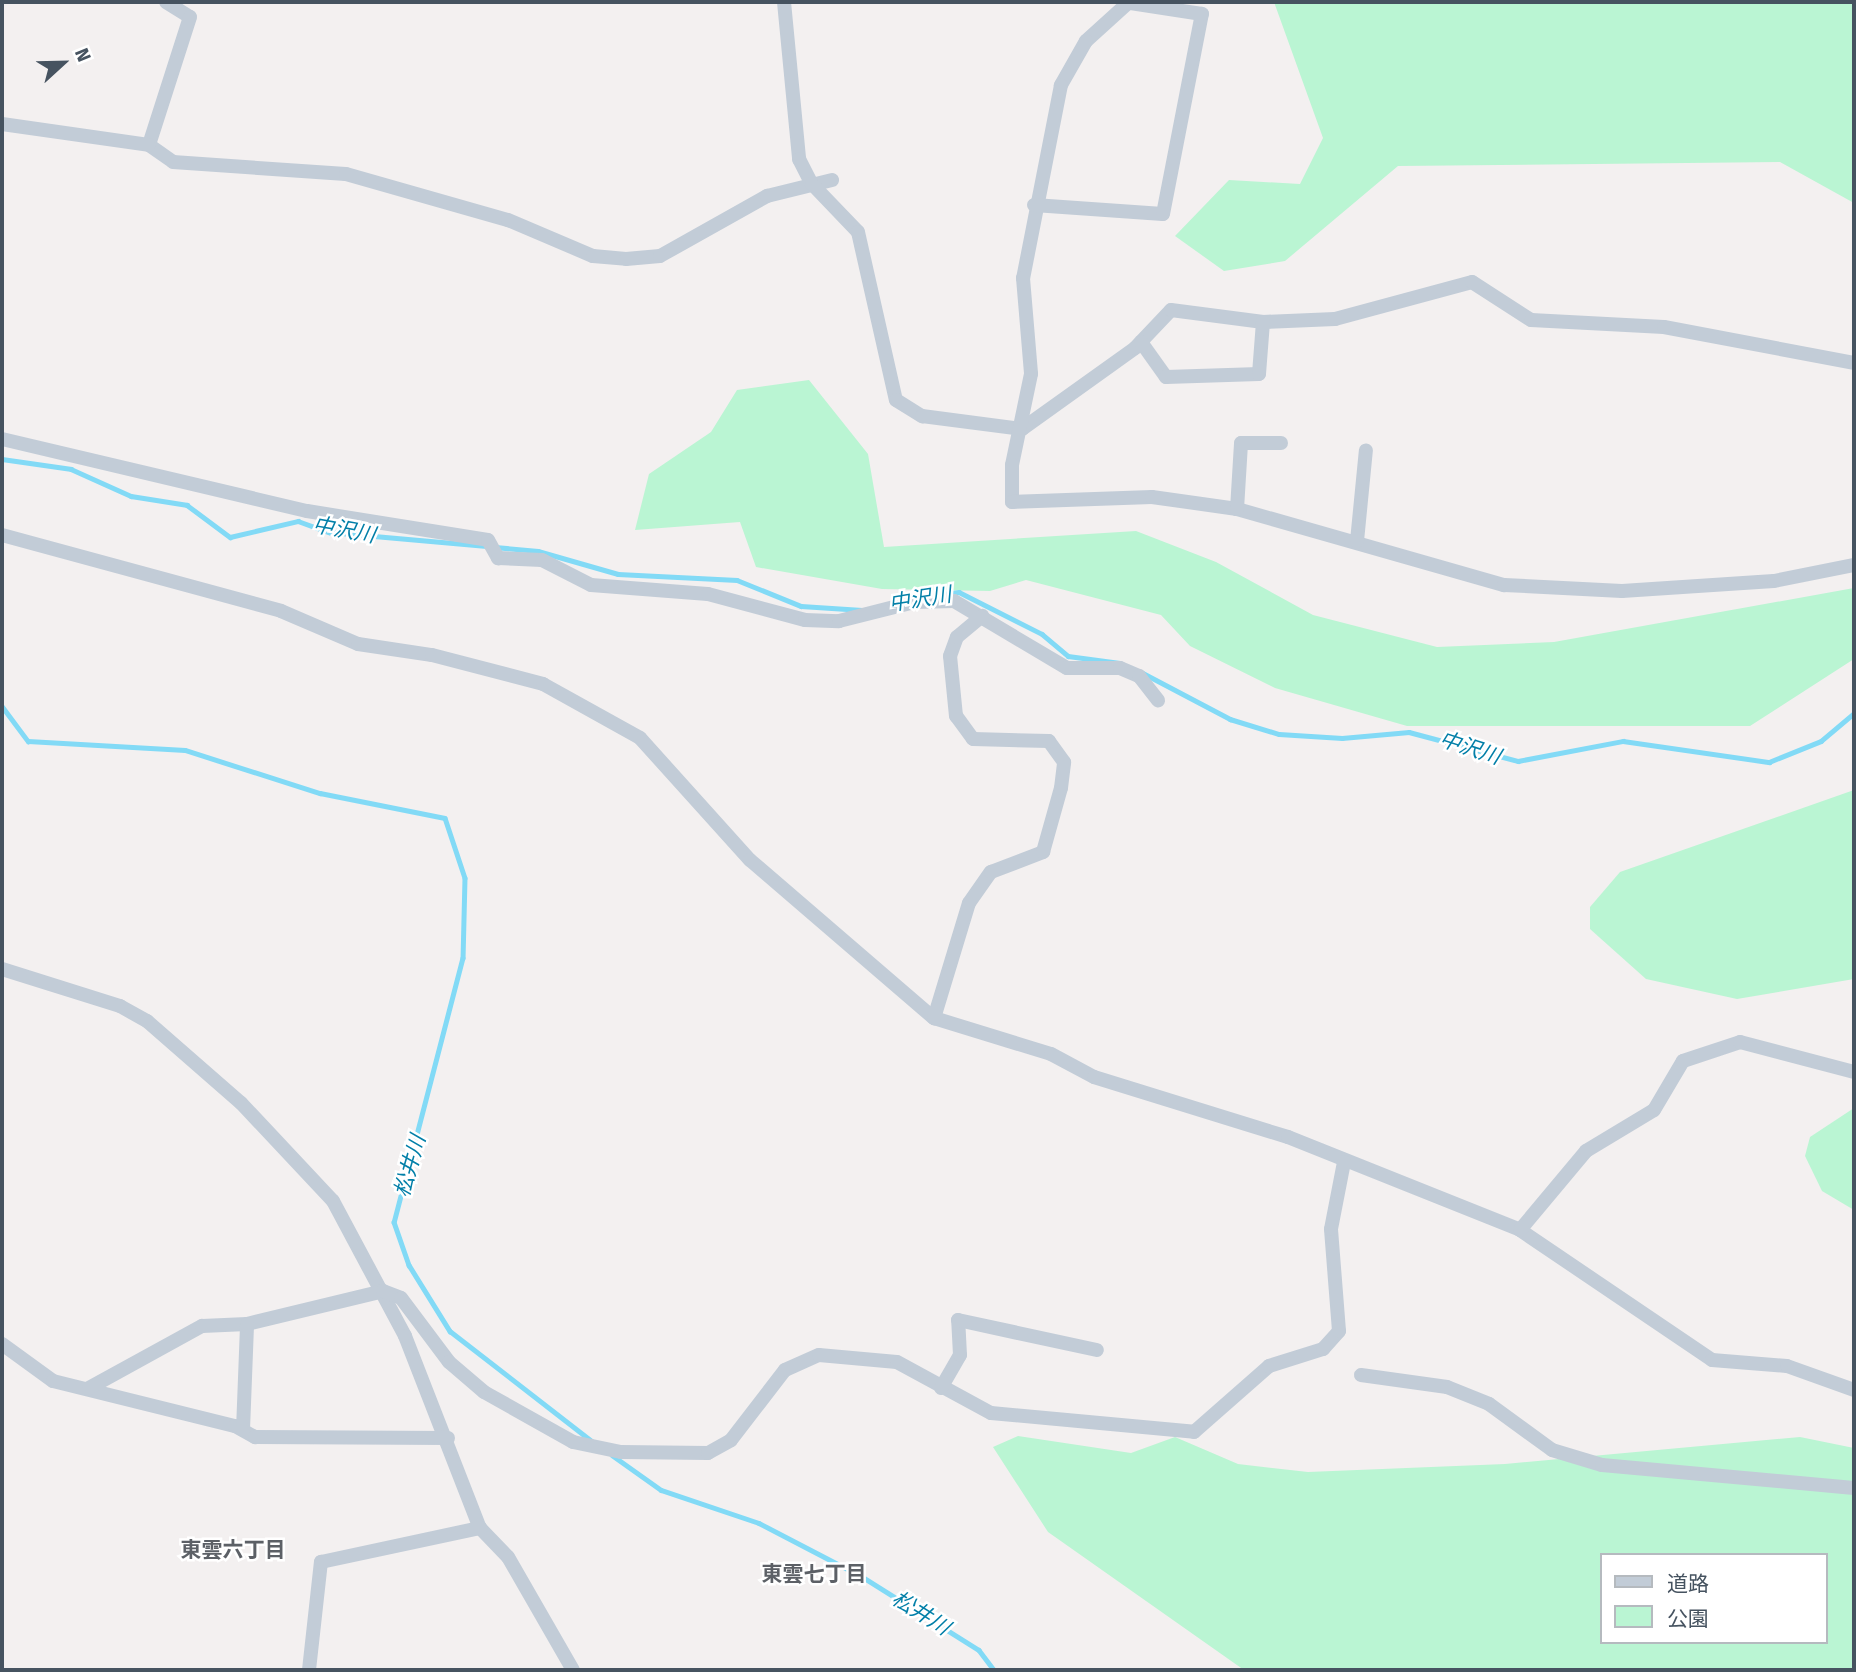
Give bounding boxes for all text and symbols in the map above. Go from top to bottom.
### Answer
north arrow [28,28,98,98]
text: N [70,45,96,65]
water label: 中沢川 [311,512,377,548]
water label: 中沢川 [887,582,953,616]
water label: 中沢川 [1436,726,1504,770]
water label: 松井川 [389,1132,431,1200]
district label: 東雲六丁目 [181,1537,285,1563]
legend [1601,1553,1828,1644]
district label: 東雲七丁目 [762,1561,866,1587]
text: 道路 [1667,1571,1709,1597]
water label: 松井川 [888,1586,954,1640]
text: 公園 [1667,1606,1709,1632]

